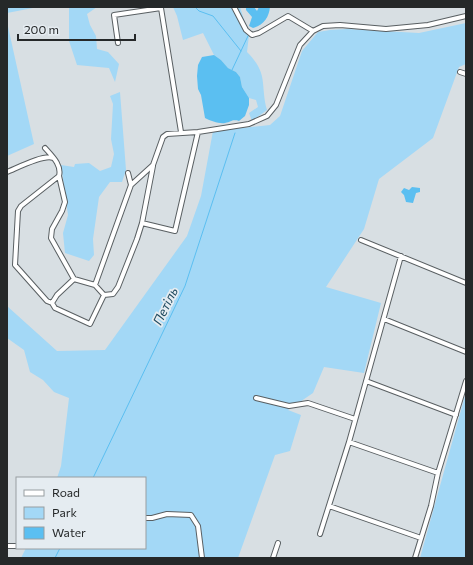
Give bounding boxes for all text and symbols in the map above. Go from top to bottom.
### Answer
scale bar [18,16,135,42]
text: 200 m [24,22,59,36]
water label: Петіль [149,284,181,328]
legend [16,477,146,549]
text: Road [52,485,80,499]
text: Park [52,505,78,519]
text: Water [52,525,86,539]

